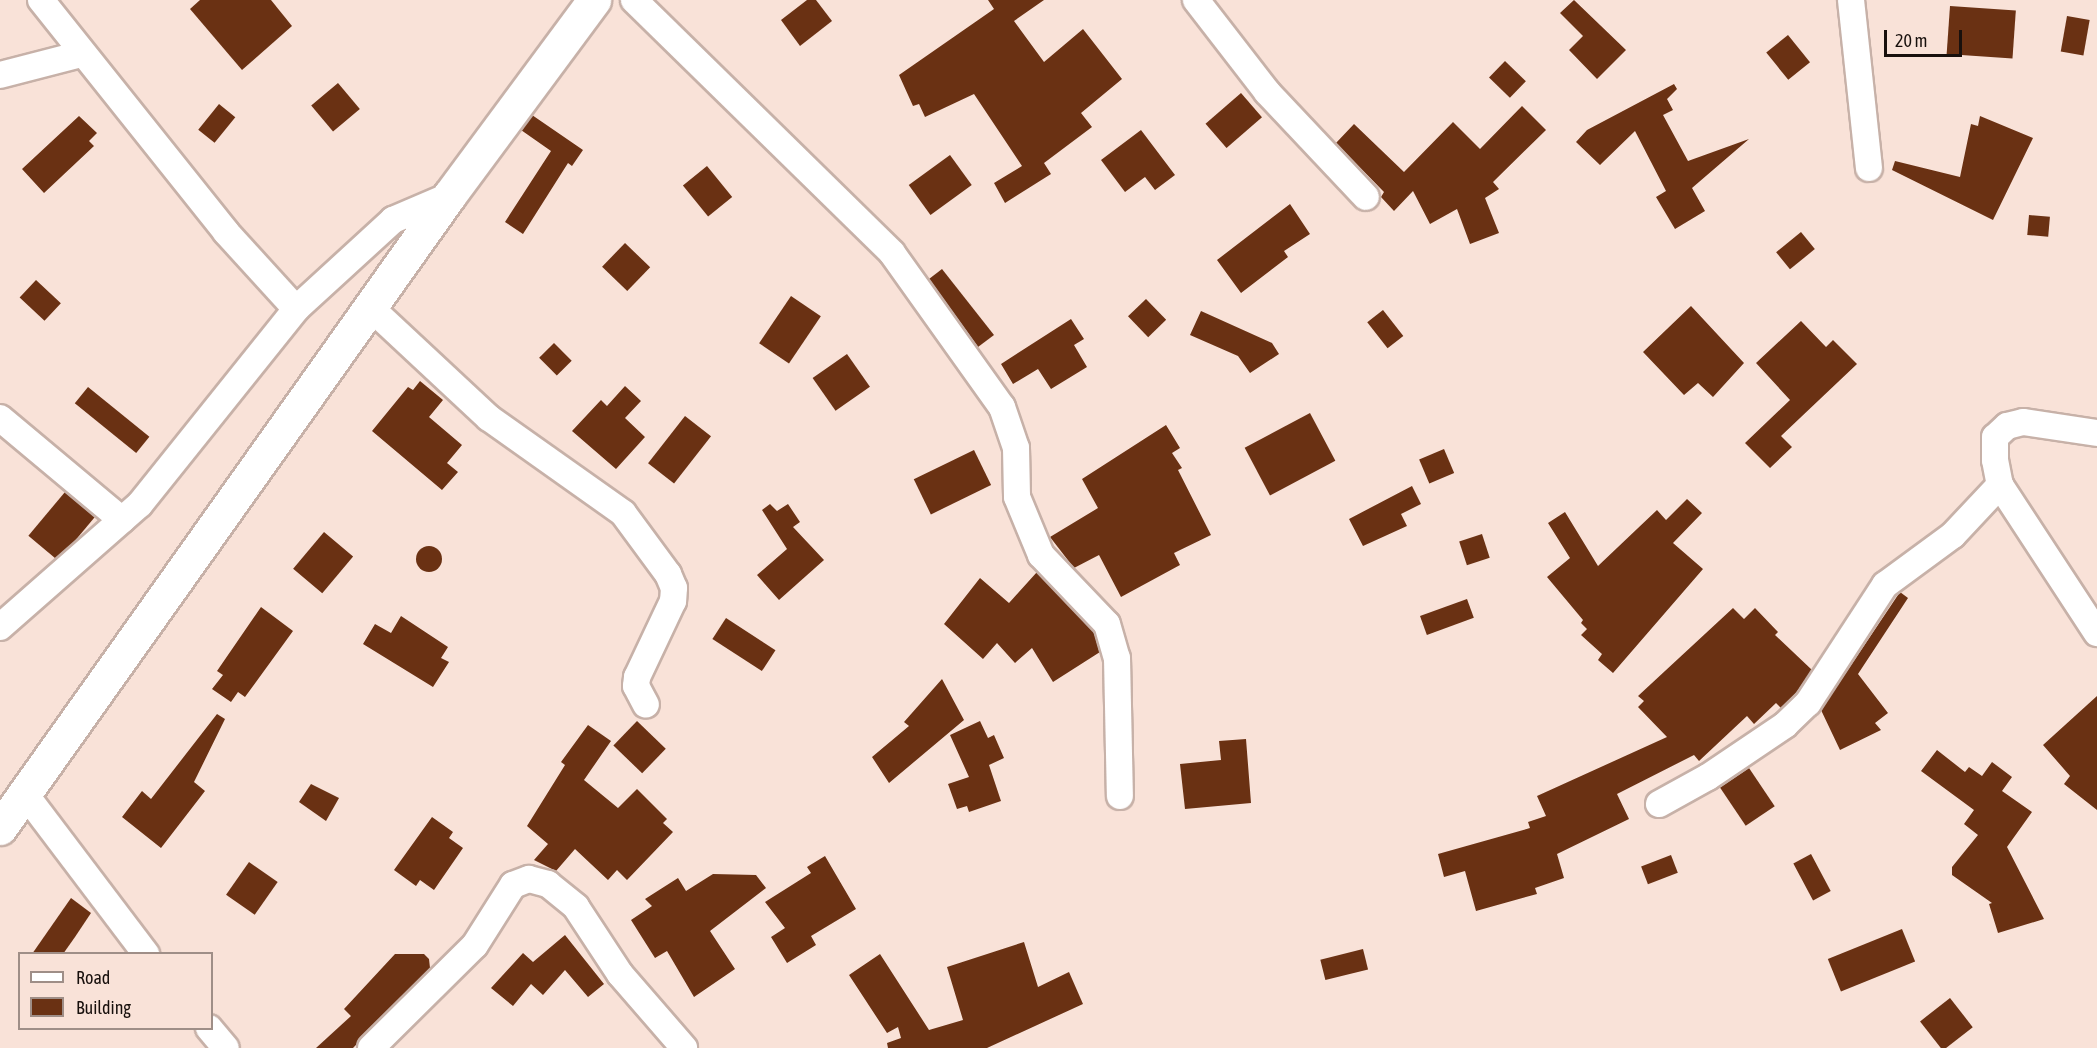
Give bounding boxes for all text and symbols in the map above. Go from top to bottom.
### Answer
scale bar [1887,18,1965,56]
text: 20 m [1895,30,1927,51]
legend [18,952,213,1030]
text: Road [76,967,110,988]
text: Building [76,997,131,1018]

